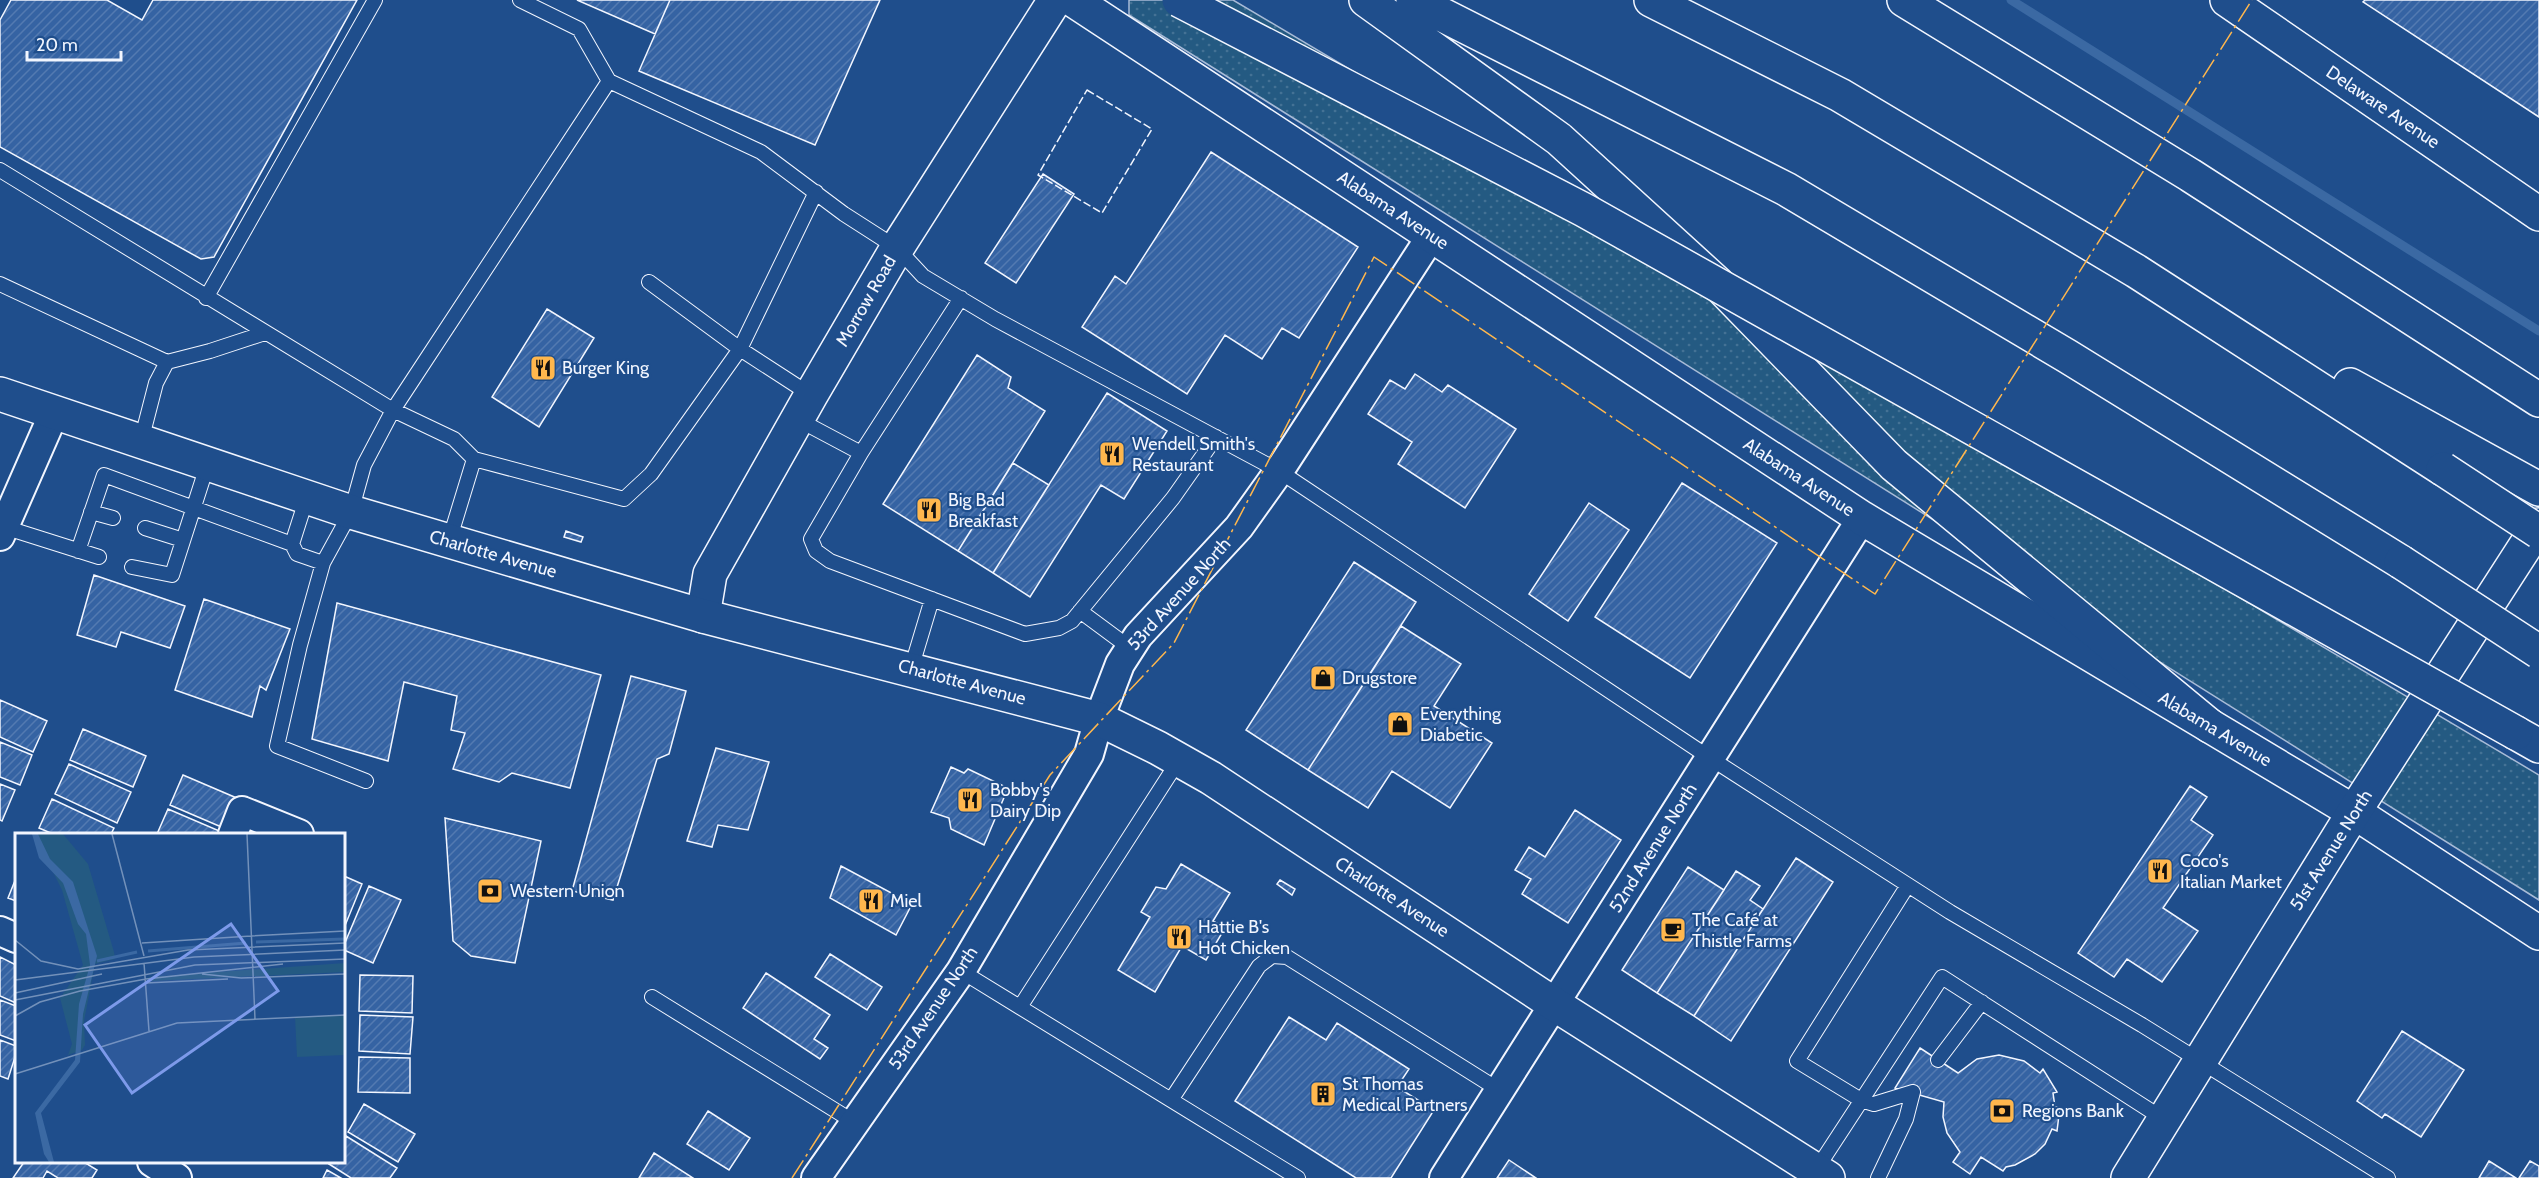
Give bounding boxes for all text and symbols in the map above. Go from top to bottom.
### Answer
scale bar [27,24,122,62]
text: 20 m [36,34,78,56]
street label: Delaware Avenue [2322,61,2444,153]
street label: Alabama Avenue [1333,166,1453,254]
street label: Morrow Road [831,252,901,350]
restaurant icon: Burger King [528,353,558,383]
place label: Burger King [562,357,650,379]
place label: Wendell Smith's Restaurant [1132,433,1255,476]
street label: Alabama Avenue [1739,433,1859,521]
restaurant icon: Wendell Smith's Restaurant [1097,439,1127,469]
place label: Big Bad Breakfast [948,489,1018,532]
restaurant icon: Big Bad Breakfast [914,495,944,525]
street label: Charlotte Avenue [427,525,559,583]
street label: 53rd Avenue North [1123,533,1235,655]
street label: Charlotte Avenue [896,654,1028,710]
shop icon: Drugstore [1308,663,1338,693]
place label: Drugstore [1342,667,1417,689]
street label: Alabama Avenue [2154,687,2276,771]
place label: Everything Diabetic [1420,703,1502,746]
shop icon: Everything Diabetic [1385,709,1415,739]
place label: Bobby's Dairy Dip [990,779,1061,822]
street label: 52nd Avenue North [1604,779,1702,917]
restaurant icon: Bobby's Dairy Dip [955,785,985,815]
street label: 51st Avenue North [2285,786,2377,914]
inset map [15,833,345,1163]
place label: Coco's Italian Market [2180,850,2282,893]
street label: Charlotte Avenue [1331,852,1453,942]
restaurant icon: Coco's Italian Market [2145,856,2175,886]
bank icon: Western Union [475,876,505,906]
place label: Western Union [510,880,625,902]
restaurant icon: Miel [856,886,886,916]
place label: Miel [890,890,922,912]
place label: The Café at Thistle Farms [1692,909,1792,952]
cafe icon: The Café at Thistle Farms [1658,915,1688,945]
place label: Hattie B's Hot Chicken [1198,916,1290,959]
restaurant icon: Hattie B's Hot Chicken [1164,922,1194,952]
street label: 53rd Avenue North [884,942,982,1074]
place label: St Thomas Medical Partners [1342,1073,1467,1116]
building icon: St Thomas Medical Partners [1308,1079,1338,1109]
bank icon: Regions Bank [1987,1096,2017,1126]
place label: Regions Bank [2022,1100,2125,1122]

